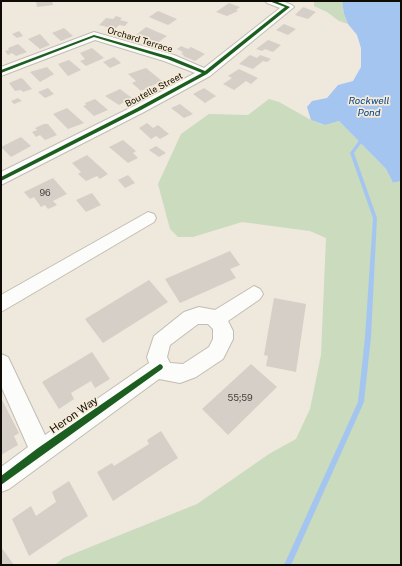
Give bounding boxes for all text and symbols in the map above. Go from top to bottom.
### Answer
street label: Orchard Terrace [106,25,174,55]
street label: Boutelle Street [123,70,185,110]
water label: Rockwell Pond [348,95,390,118]
house number: 96 [39,188,51,198]
house number: 55;59 [227,393,253,403]
street label: Heron Way [47,394,101,436]

